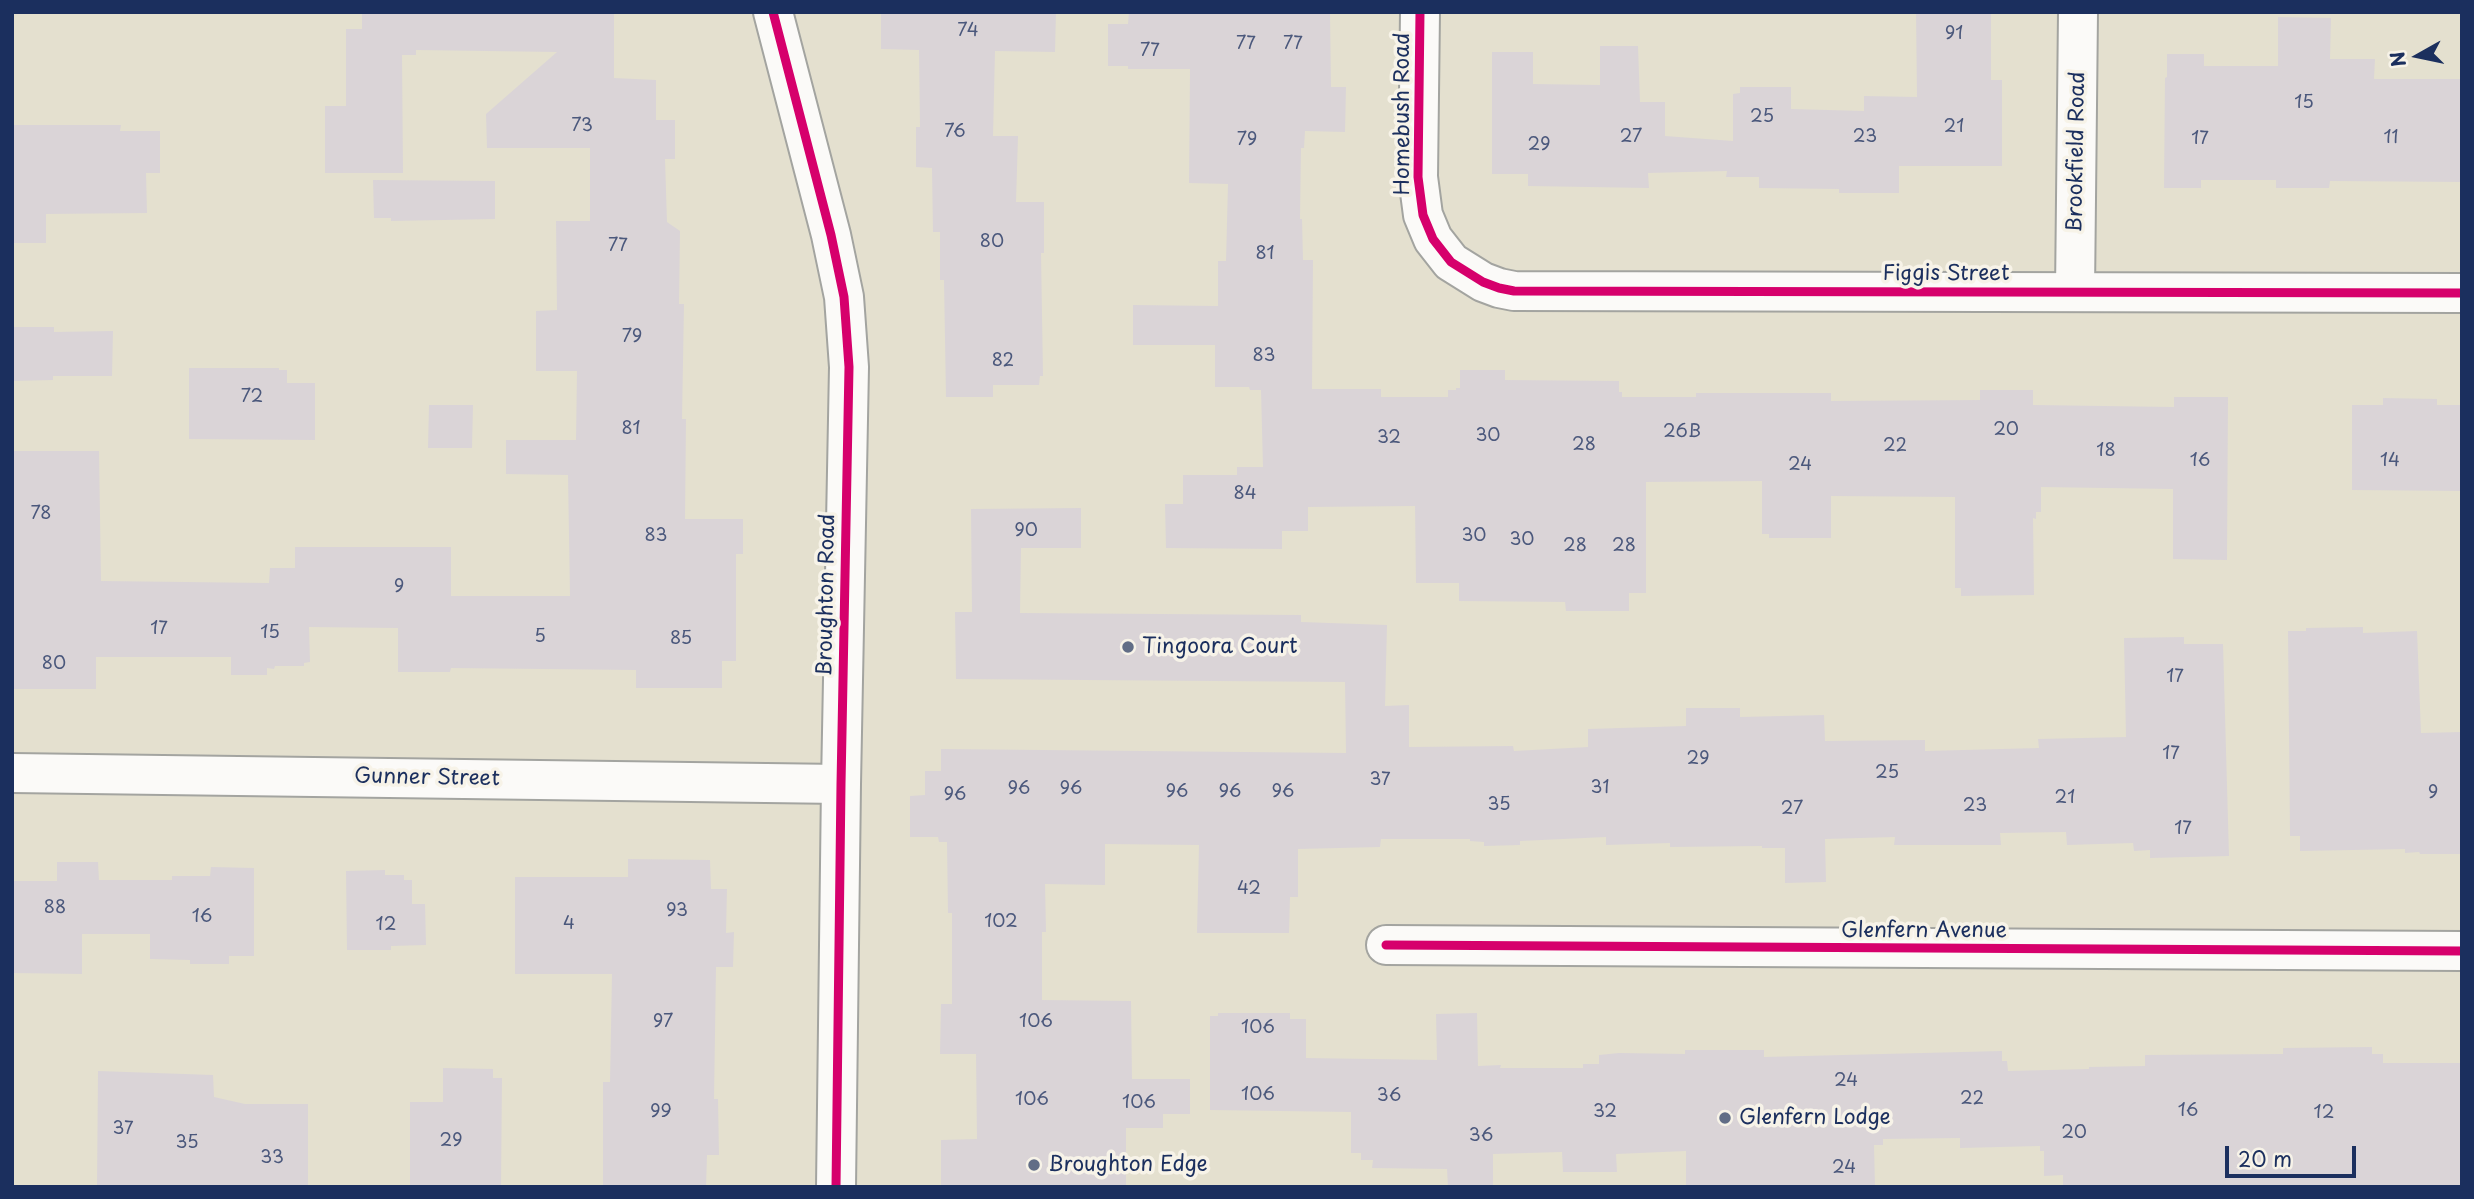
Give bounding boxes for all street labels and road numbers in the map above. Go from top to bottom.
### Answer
street label: Homebush Road [1390,33,1416,195]
street label: Brookfield Road [2063,71,2091,233]
street label: Figgis Street [1883,261,2009,287]
street label: Broughton Road [813,513,841,677]
street label: Gunner Street [354,764,500,792]
street label: Glenfern Avenue [1841,918,2007,944]

